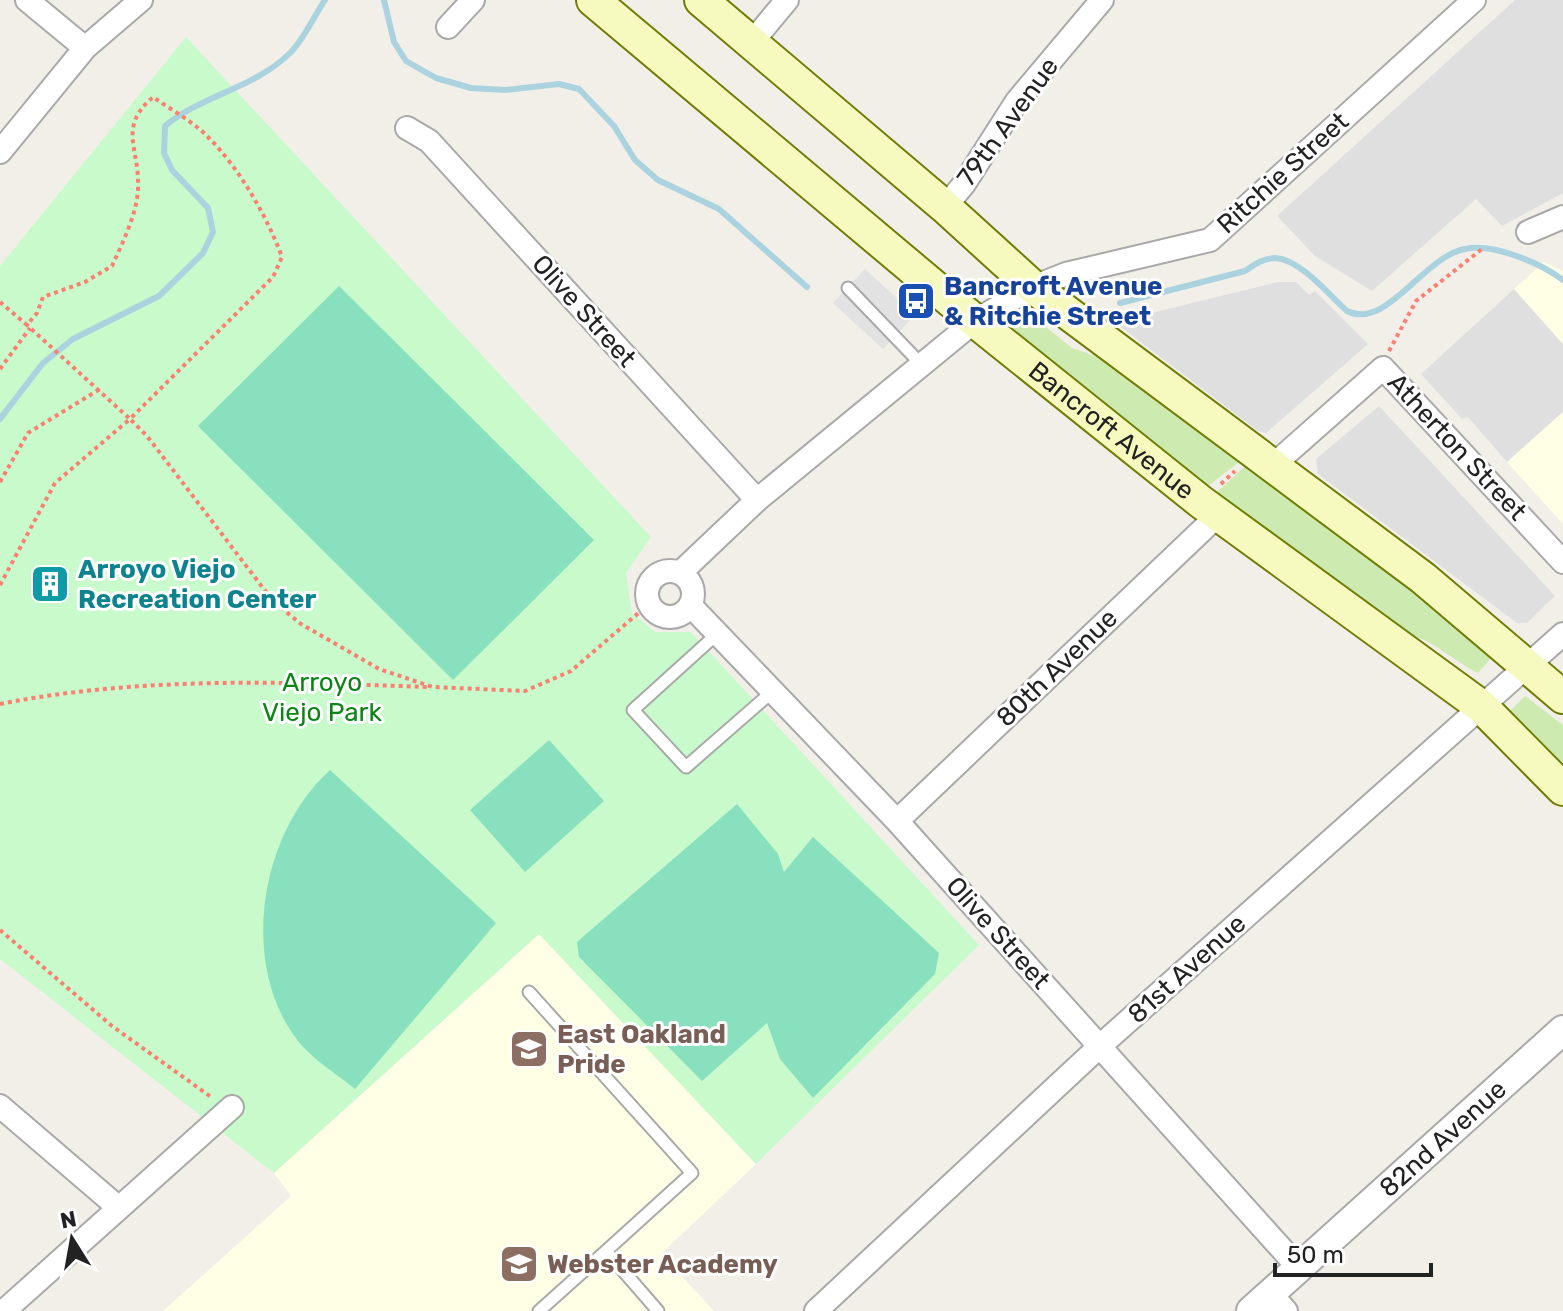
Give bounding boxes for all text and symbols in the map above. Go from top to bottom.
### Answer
street label: 79th Avenue [951,52,1065,192]
street label: Ritchie Street [1211,106,1355,240]
street label: Olive Street [526,249,642,373]
place label: Bancroft Avenue & Ritchie Street [944,271,1163,332]
bus stop icon: Bancroft Avenue & Ritchie Street [895,280,937,322]
street label: Bancroft Avenue [1023,355,1201,506]
street label: Atherton Street [1381,367,1533,527]
place label: Arroyo Viejo Recreation Center [78,554,317,615]
building icon: Arroyo Viejo Recreation Center [29,563,71,605]
street label: 80th Avenue [990,603,1124,733]
park label: Arroyo Viejo Park [262,667,382,728]
street label: Olive Street [940,871,1056,995]
street label: 81st Avenue [1122,908,1252,1030]
place label: East Oakland Pride [557,1019,726,1080]
school or university icon: East Oakland Pride [508,1028,550,1070]
street label: 82nd Avenue [1373,1073,1512,1203]
north arrow [32,1199,112,1279]
text: N [58,1205,79,1235]
scale bar [1275,1227,1431,1277]
text: 50 m [1287,1241,1344,1269]
school or university icon: Webster Academy [498,1243,540,1285]
place label: Webster Academy [547,1249,778,1280]

